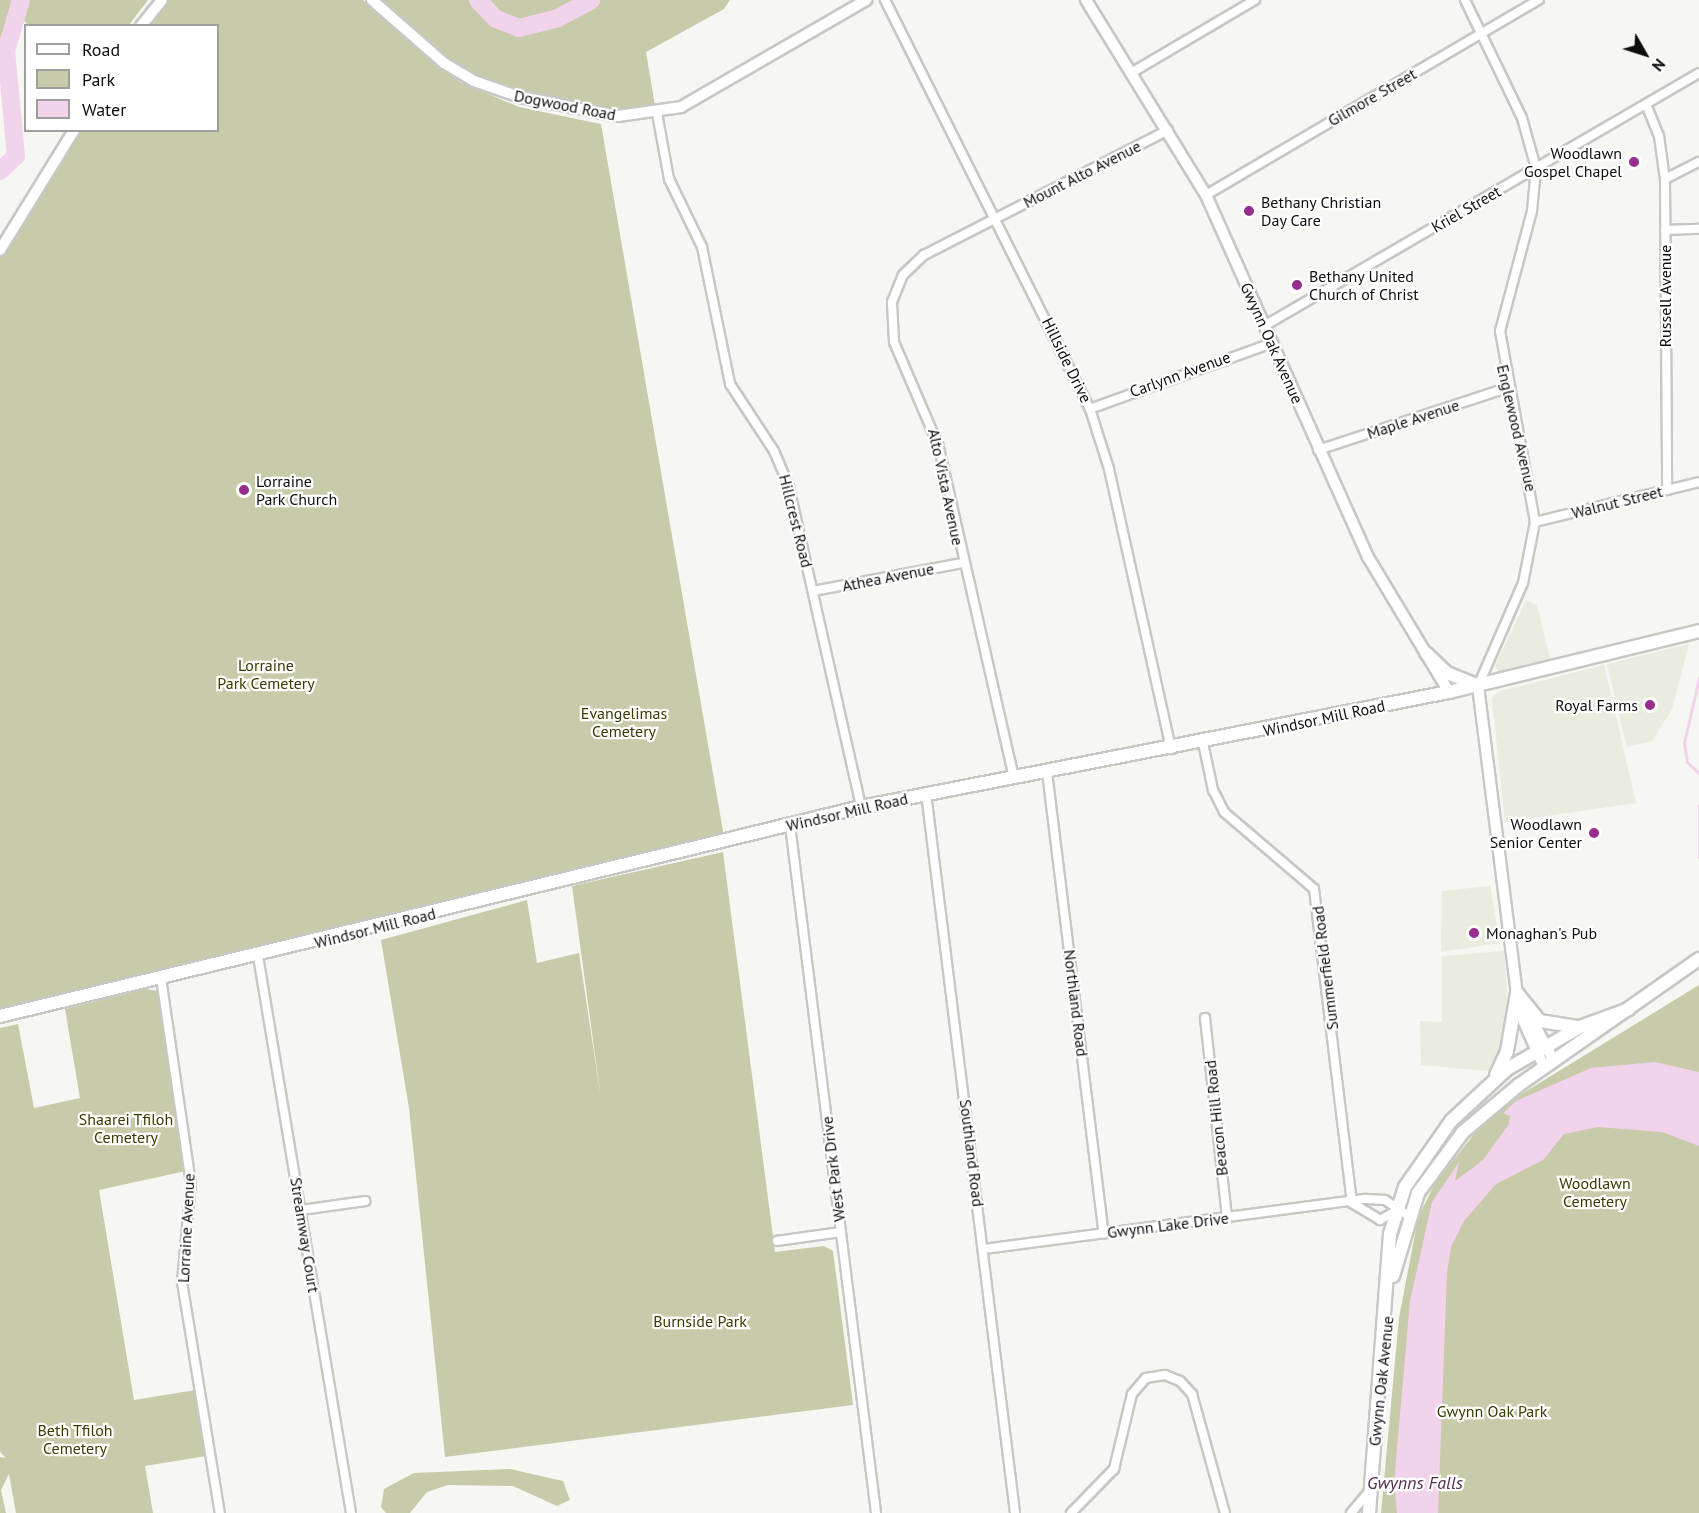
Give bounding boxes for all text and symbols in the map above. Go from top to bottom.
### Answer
legend [24,24,219,132]
north arrow [1615,24,1675,84]
text: Road [82,38,120,61]
text: N [1648,55,1670,76]
street label: Gilmore Street [1324,64,1420,130]
text: Park [82,68,115,91]
street label: Dogwood Road [513,86,617,124]
text: Water [82,98,126,121]
street label: Mount Alto Avenue [1020,136,1144,212]
place label: Woodlawn Gospel Chapel [1524,143,1622,181]
marker: Woodlawn Gospel Chapel [1627,155,1641,169]
street label: Kriel Street [1428,181,1504,237]
place label: Bethany Christian Day Care [1261,192,1382,230]
marker: Bethany Christian Day Care [1242,204,1256,218]
street label: Russell Avenue [1655,244,1675,348]
place label: Bethany United Church of Christ [1309,266,1419,304]
marker: Bethany United Church of Christ [1290,278,1304,292]
street label: Gwynn Oak Avenue [1236,279,1308,407]
street label: Hillside Drive [1038,314,1096,406]
street label: Carlynn Avenue [1127,347,1233,401]
street label: Englewood Avenue [1493,362,1541,494]
street label: Maple Avenue [1364,395,1462,443]
street label: Alto Vista Avenue [924,426,968,548]
place label: Lorraine Park Church [256,471,338,509]
street label: Hillcrest Road [775,472,817,570]
street label: Walnut Street [1569,481,1665,523]
marker: Lorraine Park Church [237,483,251,497]
street label: Athea Avenue [840,559,936,595]
park label: Lorraine Park Cemetery [217,655,315,693]
place label: Royal Farms [1555,695,1638,715]
street label: Windsor Mill Road [1261,696,1387,740]
marker: Royal Farms [1643,698,1657,712]
park label: Evangelimas Cemetery [581,703,667,741]
street label: Windsor Mill Road [784,789,910,835]
place label: Woodlawn Senior Center [1490,814,1582,852]
marker: Woodlawn Senior Center [1587,826,1601,840]
street label: Windsor Mill Road [312,904,438,952]
street label: Summerfield Road [1308,905,1342,1031]
place label: Monaghan's Pub [1486,923,1597,943]
marker: Monaghan's Pub [1467,926,1481,940]
street label: Northland Road [1060,948,1092,1058]
street label: Beacon Hill Road [1200,1059,1232,1177]
street label: Southland Road [956,1098,988,1208]
park label: Shaarei Tfiloh Cemetery [79,1109,173,1147]
street label: West Park Drive [817,1115,849,1223]
street label: Lorraine Avenue [174,1173,198,1283]
park label: Woodlawn Cemetery [1559,1173,1631,1211]
street label: Streamway Court [286,1176,324,1294]
street label: Gwynn Lake Drive [1106,1208,1230,1242]
park label: Burnside Park [653,1311,747,1331]
street label: Gwynn Oak Avenue [1365,1315,1397,1447]
park label: Gwynn Oak Park [1436,1401,1548,1421]
park label: Beth Tfiloh Cemetery [37,1420,113,1458]
water label: Gwynns Falls [1367,1472,1463,1494]

